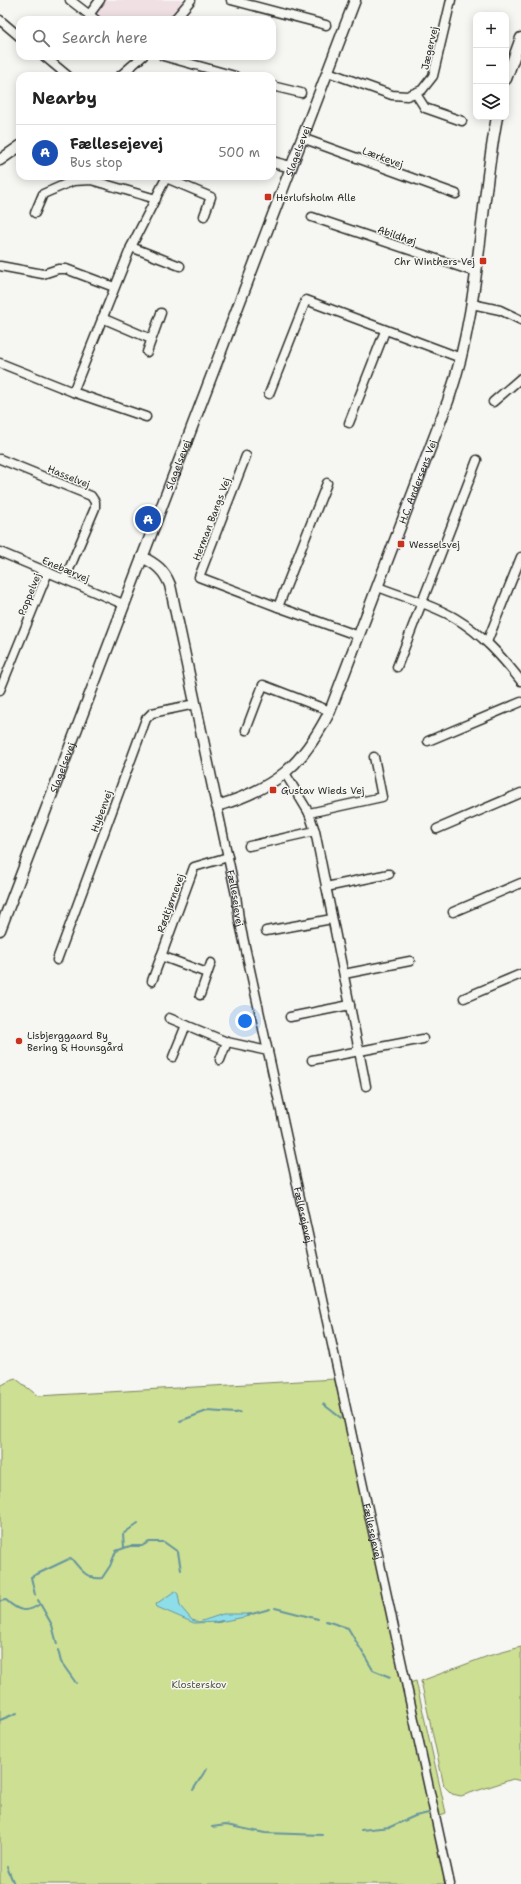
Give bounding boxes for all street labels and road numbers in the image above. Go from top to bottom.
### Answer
street label: Jægervej [418,25,441,71]
street label: Slagelsevej [282,124,314,178]
street label: Lærkevej [361,144,405,171]
street label: Abildhøj [376,223,418,248]
street label: Slagelsevej [163,438,194,492]
street label: H.C. Andersens Vej [396,438,440,526]
street label: Hasselvej [46,462,92,491]
street label: Herman Bangs Vej [190,475,233,563]
street label: Enebærvej [40,554,92,585]
street label: Poppelvej [15,571,44,617]
street label: Slagelsevej [47,740,78,795]
street label: Hybenvej [88,788,115,834]
street label: Fællesejevej [224,869,247,928]
street label: Rødtjørnevej [154,872,187,934]
street label: Fællesejevej [291,1186,316,1245]
street label: Fællesejevej [360,1502,385,1561]

